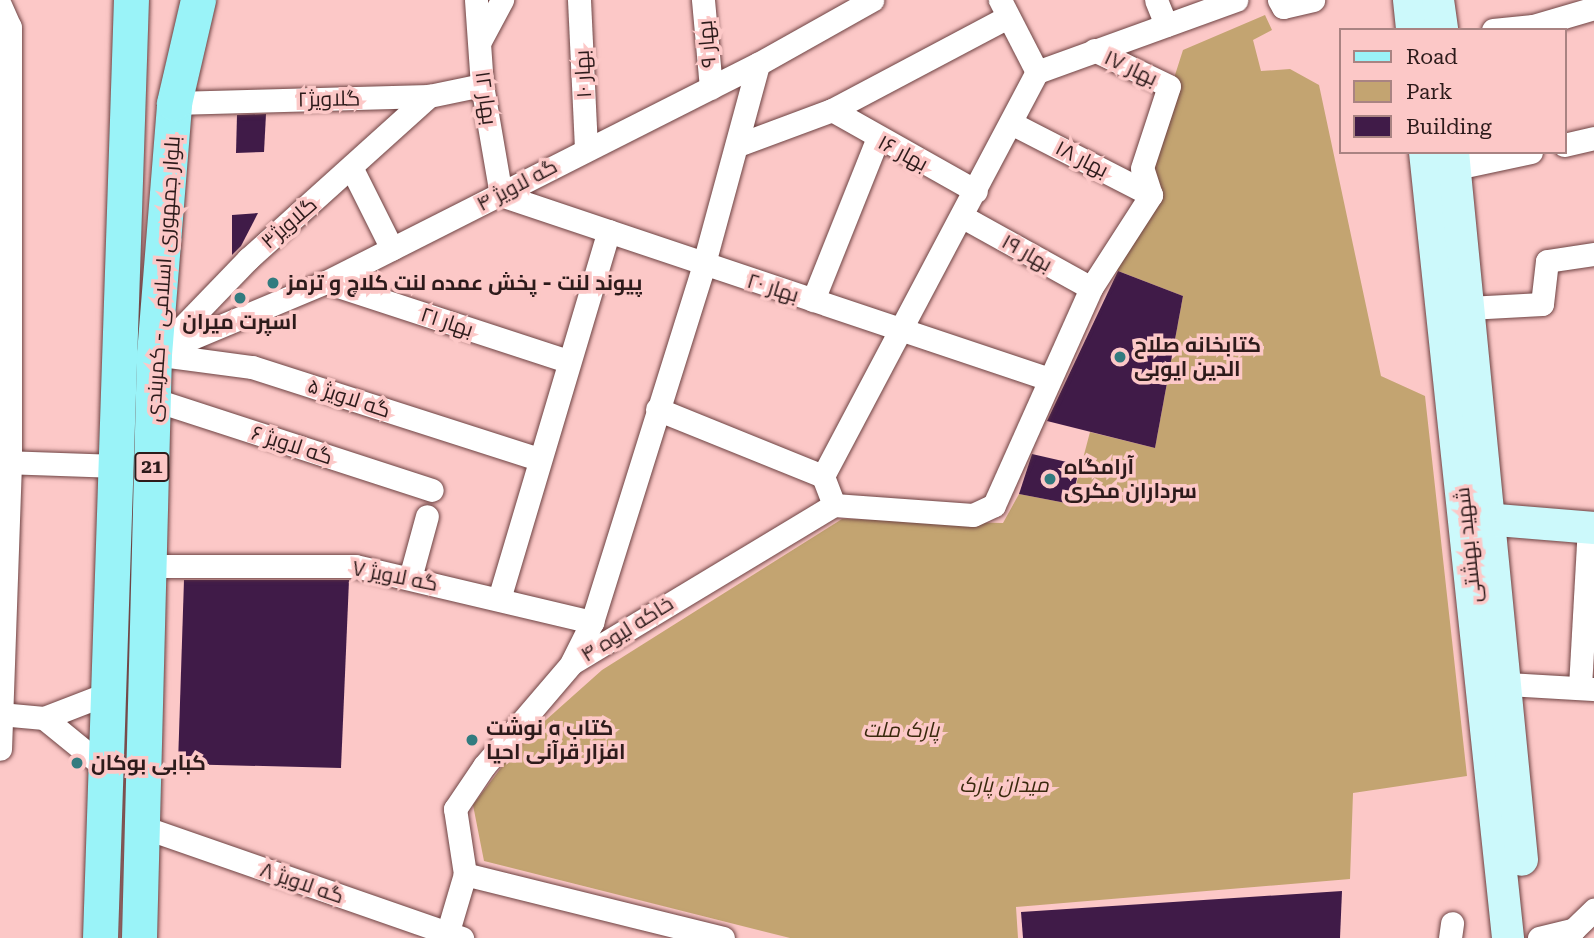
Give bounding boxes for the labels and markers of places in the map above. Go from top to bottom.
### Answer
place label: پیوند لنت - پخش عمده لنت کلاچ و ترمز [287,270,643,296]
marker: پیوند لنت - پخش عمده لنت کلاچ و ترمز [265,275,281,291]
marker: اسپرت میران [232,290,248,306]
place label: اسپرت میران [182,309,298,335]
place label: کتابخانه صلاح الدین ایوبی [1134,332,1261,382]
marker: کتابخانه صلاح الدین ایوبی [1112,349,1128,365]
place label: آرامگاه سرداران مکری [1064,454,1197,504]
marker: آرامگاه سرداران مکری [1042,471,1058,487]
place label: کتاب و نوشت افزار قرآنی احیا [486,715,625,765]
marker: کتاب و نوشت افزار قرآنی احیا [464,732,480,748]
place label: کبابی بوکان [91,750,206,776]
marker: کبابی بوکان [69,755,85,771]

